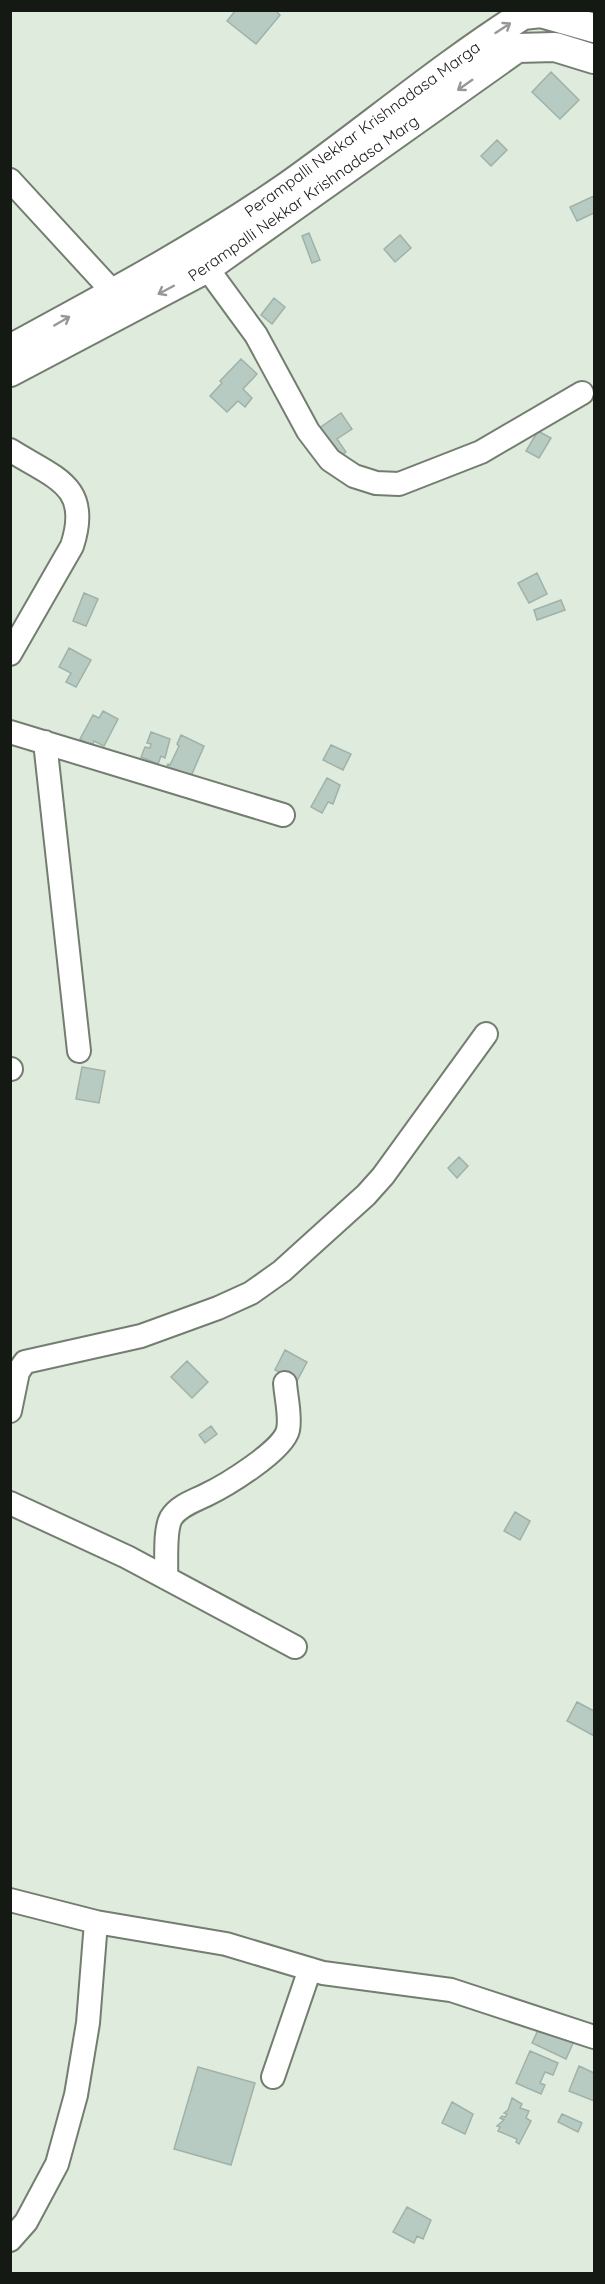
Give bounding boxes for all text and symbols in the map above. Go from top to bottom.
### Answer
one-way arrow [495,21,512,34]
street label: Perampalli Nekkar Krishnadasa Marga [240,37,484,221]
one-way arrow [458,79,474,91]
street label: Perampalli Nekkar Krishnadasa Marg [184,111,422,285]
one-way arrow [158,284,175,296]
one-way arrow [53,315,70,327]

